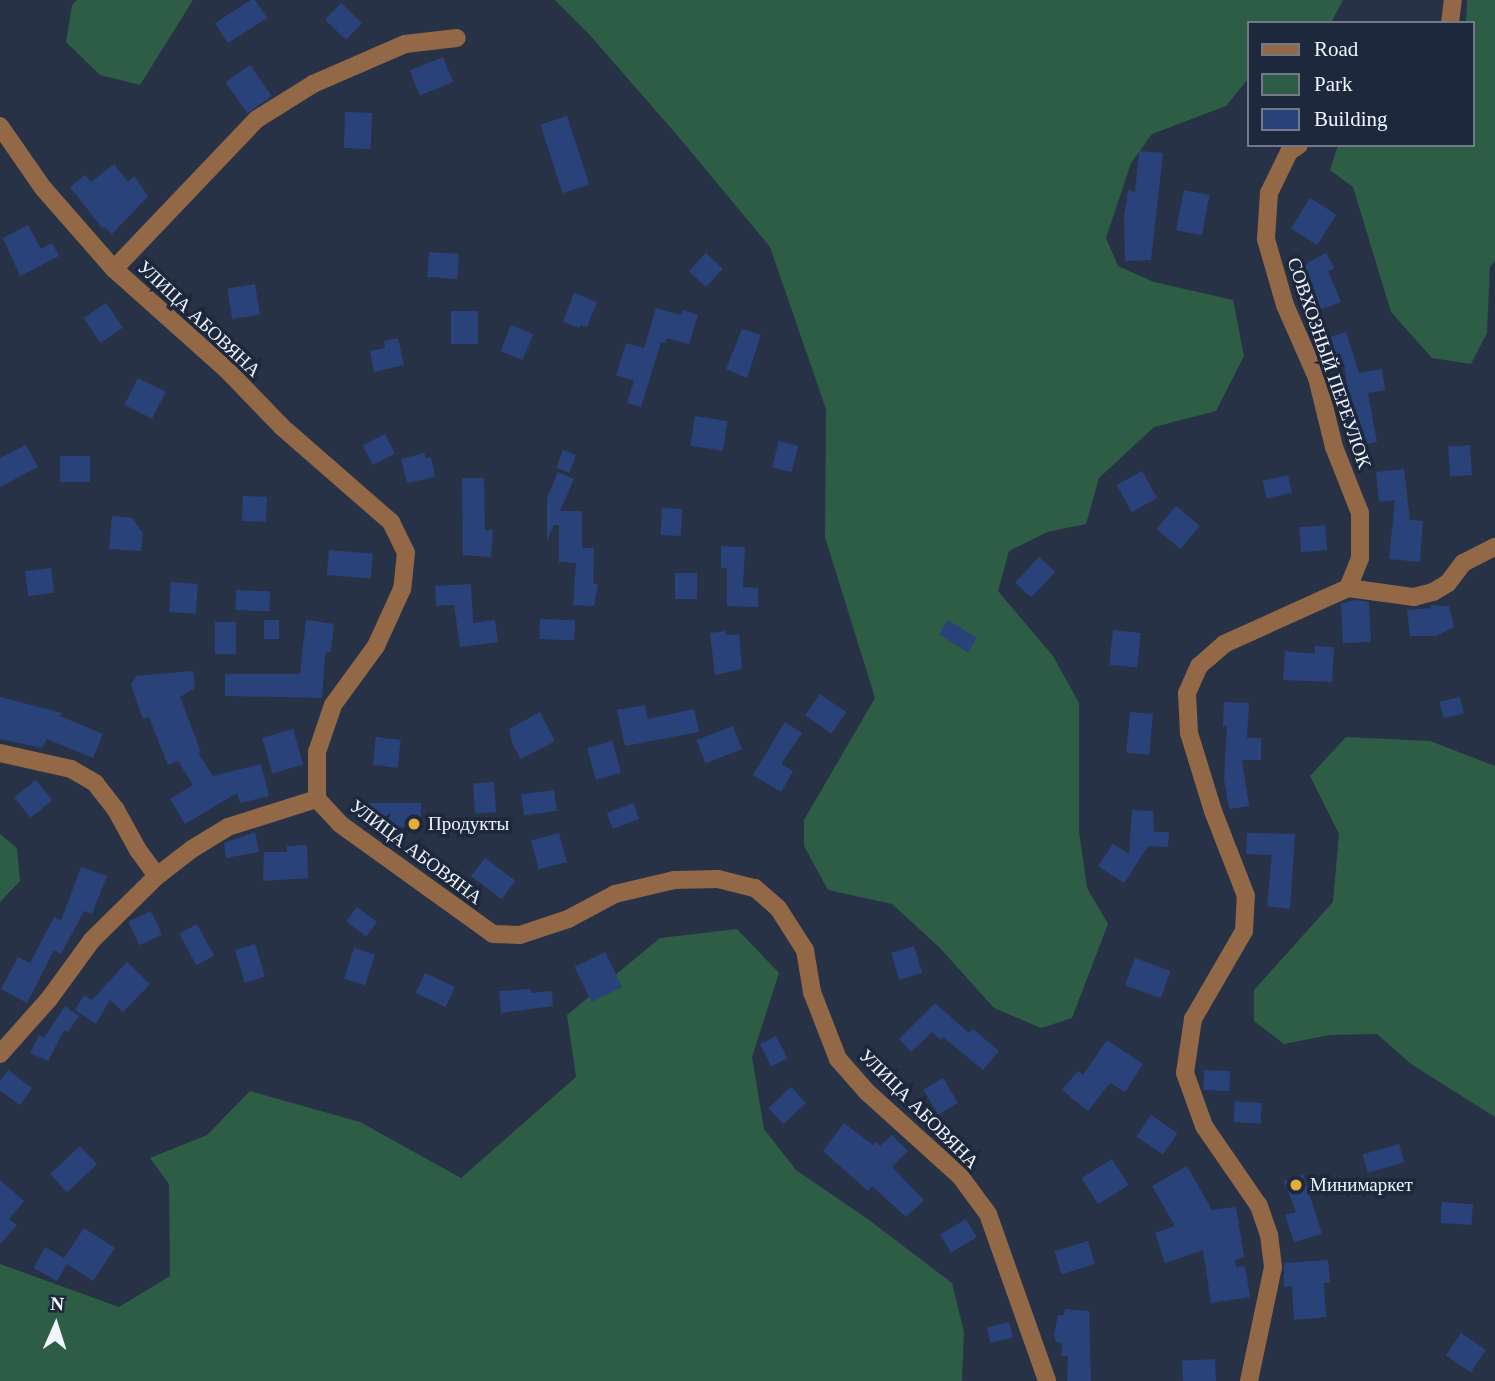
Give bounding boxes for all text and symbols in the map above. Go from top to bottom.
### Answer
legend [1246,21,1474,147]
text: Road [1314,37,1358,61]
text: Park [1314,72,1353,96]
text: Building [1314,107,1388,131]
street label: СОВХОЗНЫЙ ПЕРЕУЛОК [1282,255,1376,471]
street label: УЛИЦА АБОВЯНА [133,256,265,382]
street label: УЛИЦА АБОВЯНА [345,795,487,909]
place label: Продукты [428,813,509,835]
marker: Продукты [406,816,422,832]
street label: УЛИЦА АБОВЯНА [854,1044,984,1174]
place label: Минимаркет [1310,1174,1413,1196]
marker: Минимаркет [1288,1177,1304,1193]
north arrow [21,1290,91,1360]
text: N [50,1293,65,1314]

